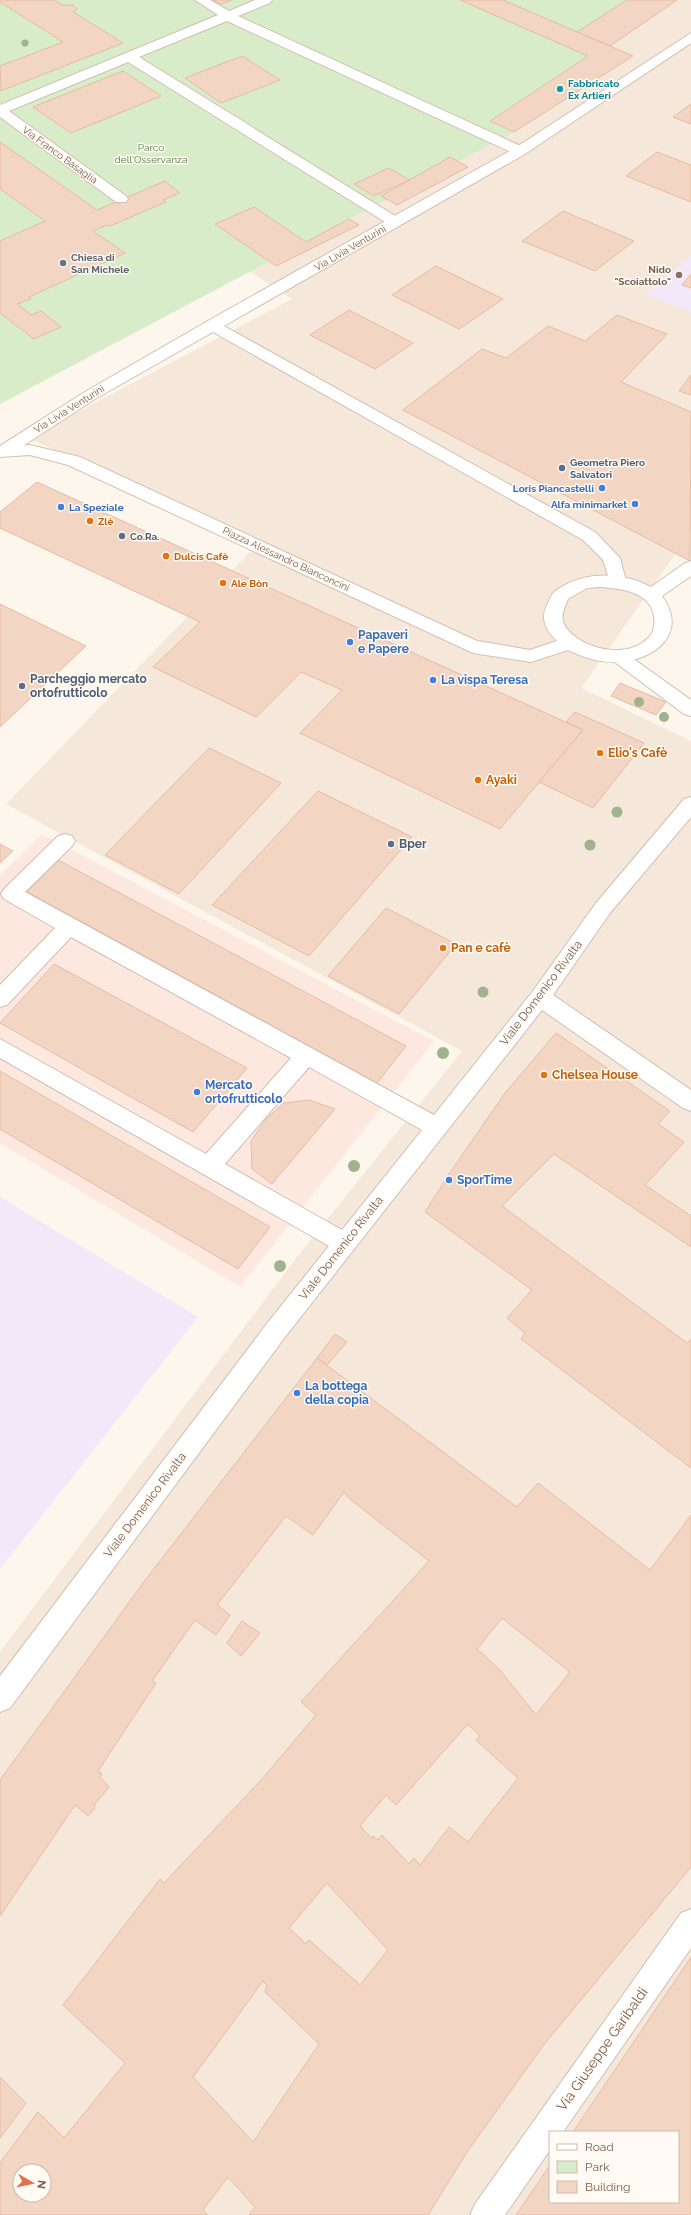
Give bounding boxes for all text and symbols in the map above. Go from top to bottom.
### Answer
place label: Fabbricato Ex Artieri [568,78,619,101]
marker: Fabbricato Ex Artieri [555,84,565,94]
street label: Via Franco Basaglia [20,124,100,186]
park label: Parco dell'Osservanza [115,142,187,165]
street label: Via Livia Venturini [312,223,388,273]
place label: Chiesa di San Michele [71,252,129,275]
marker: Chiesa di San Michele [58,258,68,268]
place label: Nido "Scoiattolo" [614,264,671,287]
marker: Nido "Scoiattolo" [674,270,684,280]
street label: Via Livia Venturini [32,383,106,435]
place label: Geometra Piero Salvatori [570,457,645,480]
marker: Geometra Piero Salvatori [557,463,567,473]
place label: Loris Piancastelli [513,483,594,494]
marker: Loris Piancastelli [597,483,607,493]
place label: Alfa minimarket [551,499,627,510]
marker: Alfa minimarket [630,499,640,509]
marker: La Speziale [56,502,66,512]
place label: La Speziale [69,502,124,513]
marker: Zlè [85,516,95,526]
place label: Zlè [98,516,113,527]
street label: Piazza Alessandro Bianconcini [221,525,351,593]
marker: Co.Ra. [117,531,127,541]
place label: Co.Ra. [130,531,160,542]
marker: Dulcis Cafè [161,551,171,561]
place label: Dulcis Cafè [174,551,228,562]
marker: Ale Bòn [218,578,228,588]
place label: Ale Bòn [231,578,268,589]
place label: Papaveri e Papere [358,628,409,656]
marker: Papaveri e Papere [345,637,355,647]
place label: Parcheggio mercato ortofrutticolo [30,672,147,700]
place label: La vispa Teresa [441,673,528,687]
marker: La vispa Teresa [428,675,438,685]
marker: Parcheggio mercato ortofrutticolo [17,681,27,691]
place label: Elio's Cafè [608,746,667,760]
marker: Elio's Cafè [595,748,605,758]
place label: Ayaki [486,773,517,787]
marker: Ayaki [473,775,483,785]
place label: Bper [399,837,427,851]
marker: Bper [386,839,396,849]
street label: Viale Domenico Rivalta [497,938,585,1048]
place label: Pan e cafè [451,941,511,955]
marker: Pan e cafè [438,943,448,953]
place label: Chelsea House [552,1068,638,1082]
marker: Chelsea House [539,1070,549,1080]
place label: Mercato ortofrutticolo [205,1078,282,1106]
marker: Mercato ortofrutticolo [192,1087,202,1097]
place label: SporTime [457,1173,512,1187]
marker: SporTime [444,1175,454,1185]
street label: Viale Domenico Rivalta [296,1193,386,1303]
place label: La bottega della copia [305,1379,369,1407]
marker: La bottega della copia [292,1388,302,1398]
street label: Viale Domenico Rivalta [101,1450,189,1560]
street label: Via Giuseppe Garibaldi [553,1984,651,2114]
legend [549,2131,679,2203]
text: Road [585,2140,614,2154]
text: Park [585,2160,610,2174]
north arrow [12,2163,52,2203]
text: N [34,2179,48,2190]
text: Building [585,2180,631,2194]

